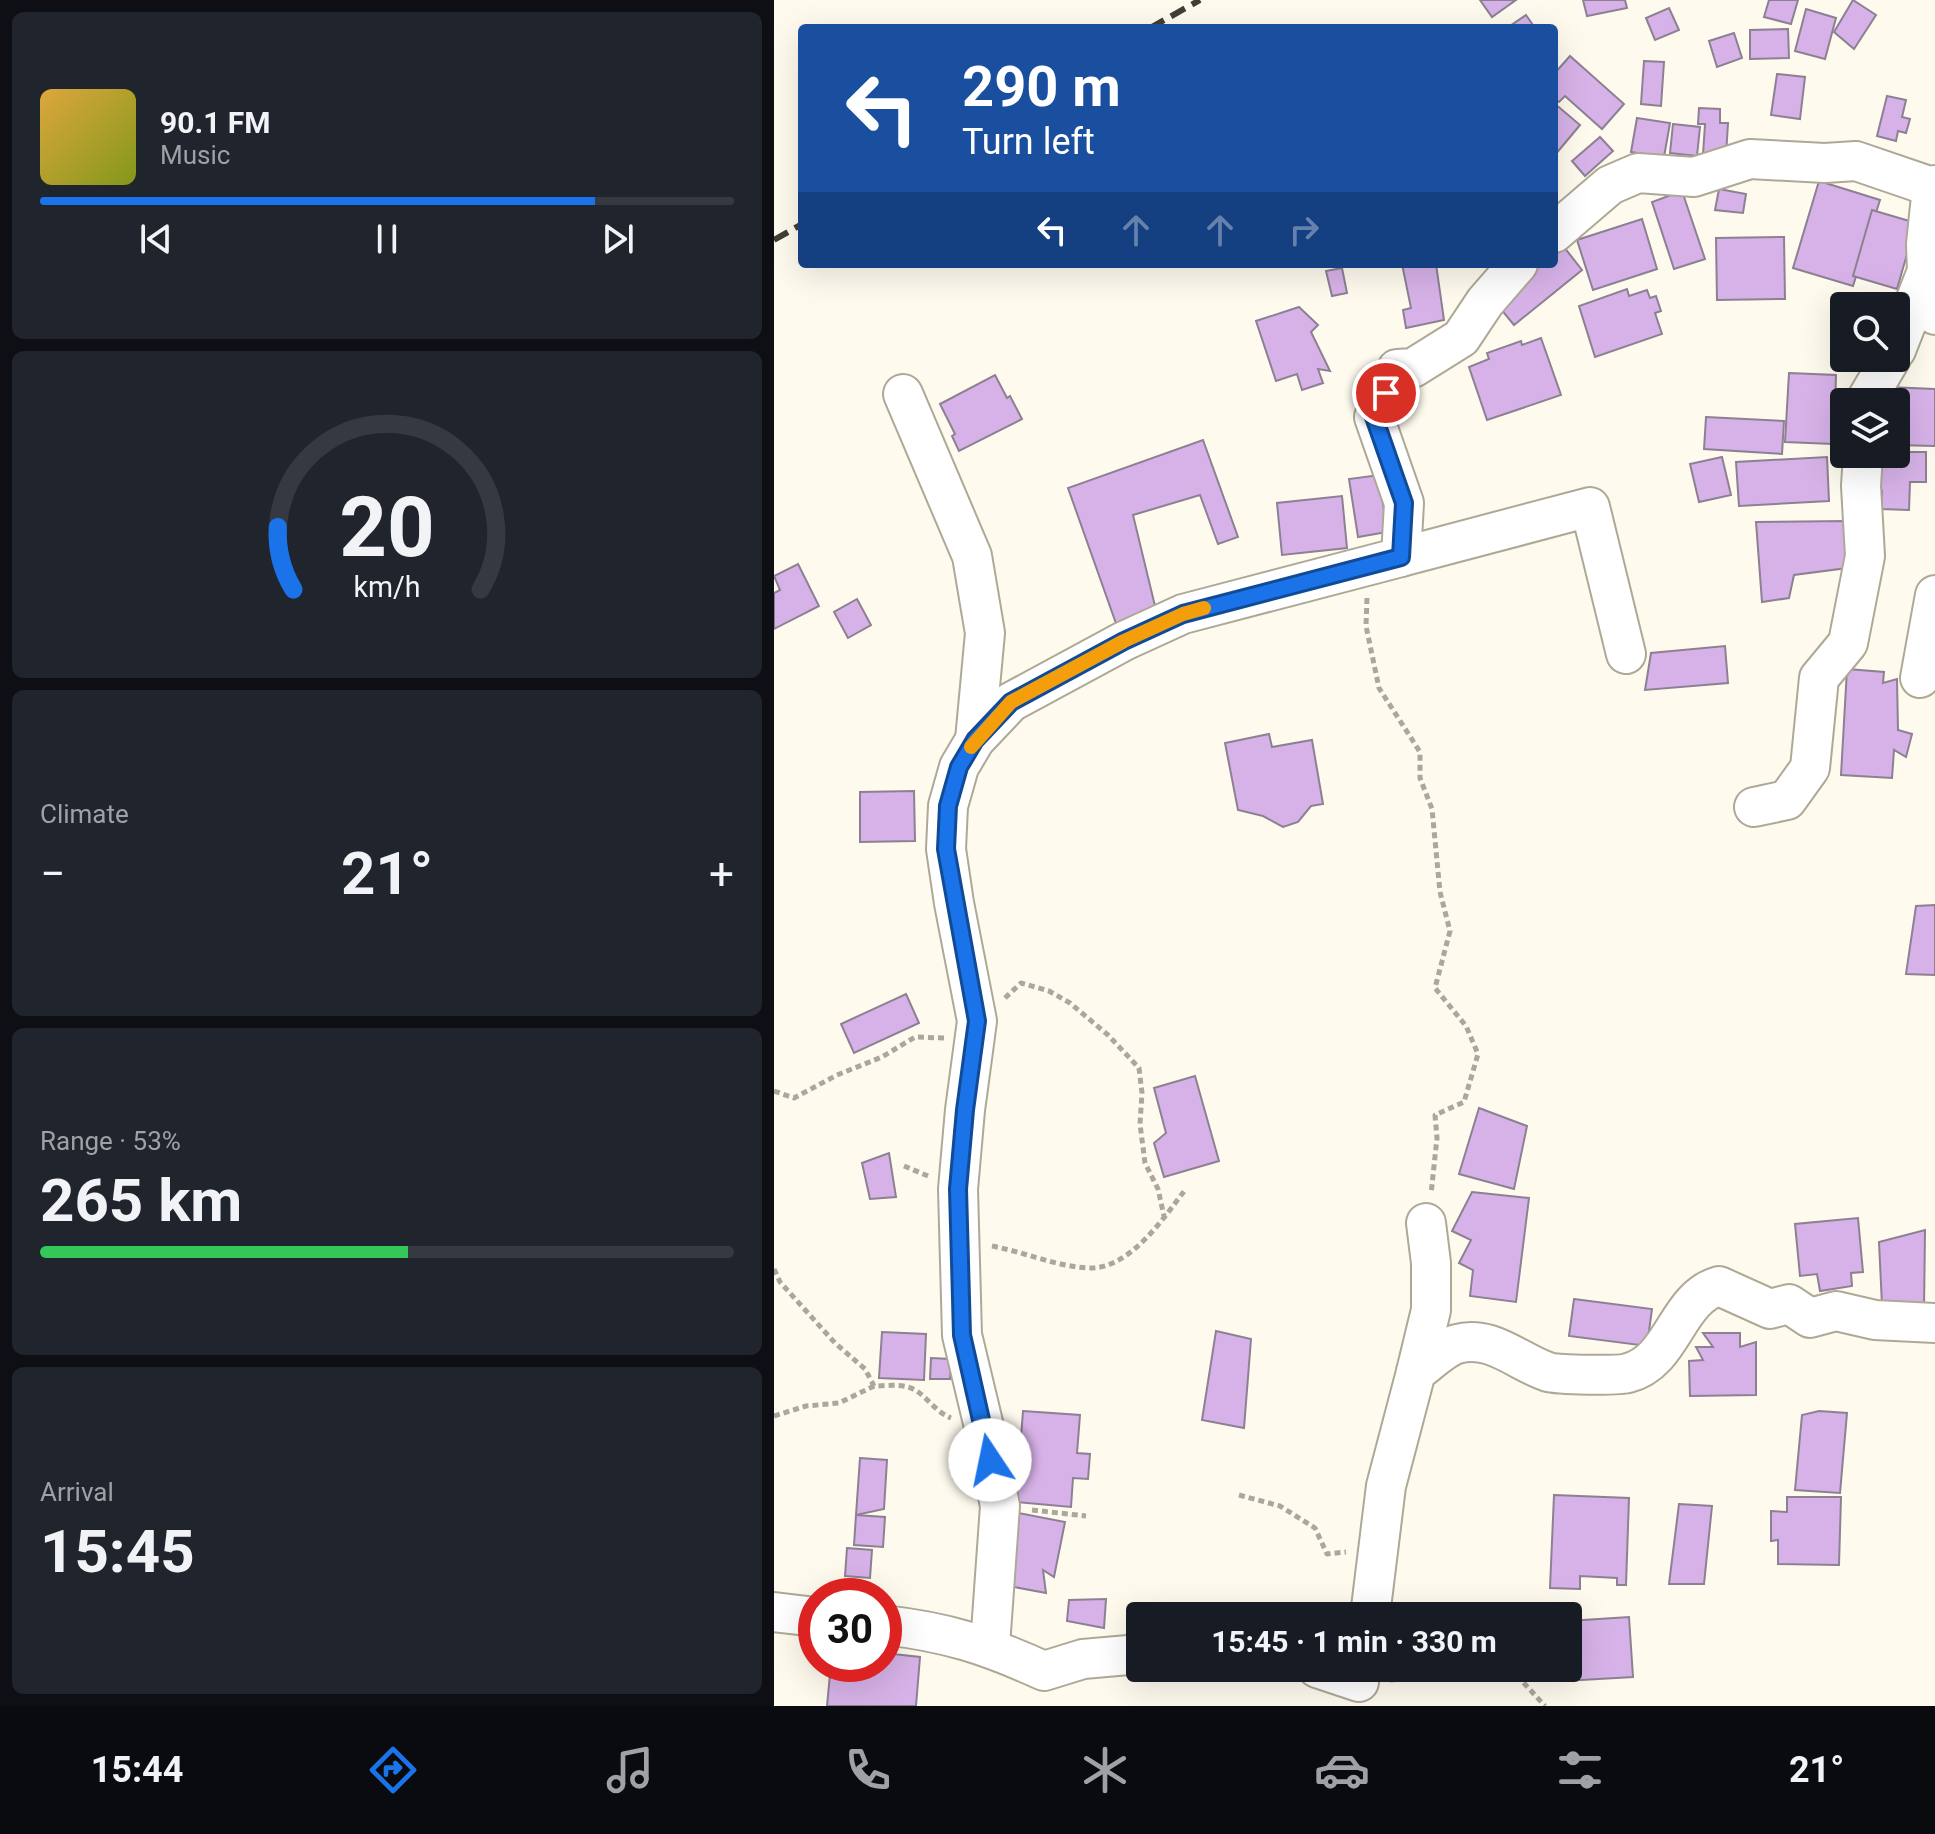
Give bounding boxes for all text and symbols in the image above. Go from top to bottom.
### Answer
text: 290 m [962,54,1121,120]
icon: left [830,56,934,160]
text: 90.1 FM [160,105,271,140]
text: Turn left [962,121,1095,163]
text: Music [160,140,230,170]
icon: left [1030,208,1074,252]
icon: ahead [1114,208,1158,252]
icon: ahead [1198,208,1242,252]
icon: right [1282,208,1326,252]
icon: previous [134,217,178,261]
icon: pause [365,217,409,261]
icon: next [596,217,640,261]
map controls [1830,292,1910,468]
button: search [1830,292,1910,372]
pin [1352,359,1420,427]
icon: arrive [1364,371,1408,415]
button: layers [1830,388,1910,468]
text: 20 [339,479,435,576]
text: km/h [353,570,421,604]
text: Climate [40,799,129,829]
text: 21° [341,838,433,909]
text: − [40,848,65,900]
text: + [709,848,734,900]
text: Range · 53% [40,1126,181,1156]
text: 265 km [40,1165,242,1236]
position arrow [948,1418,1032,1502]
text: Arrival [40,1477,114,1507]
text: 15:45 [40,1516,195,1587]
speed limit sign: 30 [798,1578,902,1682]
text: 15:45 · 1 min · 330 m [1211,1624,1497,1659]
icon: directions [365,1742,421,1798]
icon: music [602,1742,658,1798]
icon: phone [840,1742,896,1798]
icon: climate [1077,1742,1133,1798]
icon: car [1314,1742,1370,1798]
icon: filters [1552,1742,1608,1798]
text: 15:44 [91,1749,183,1791]
text: 21° [1789,1749,1844,1791]

